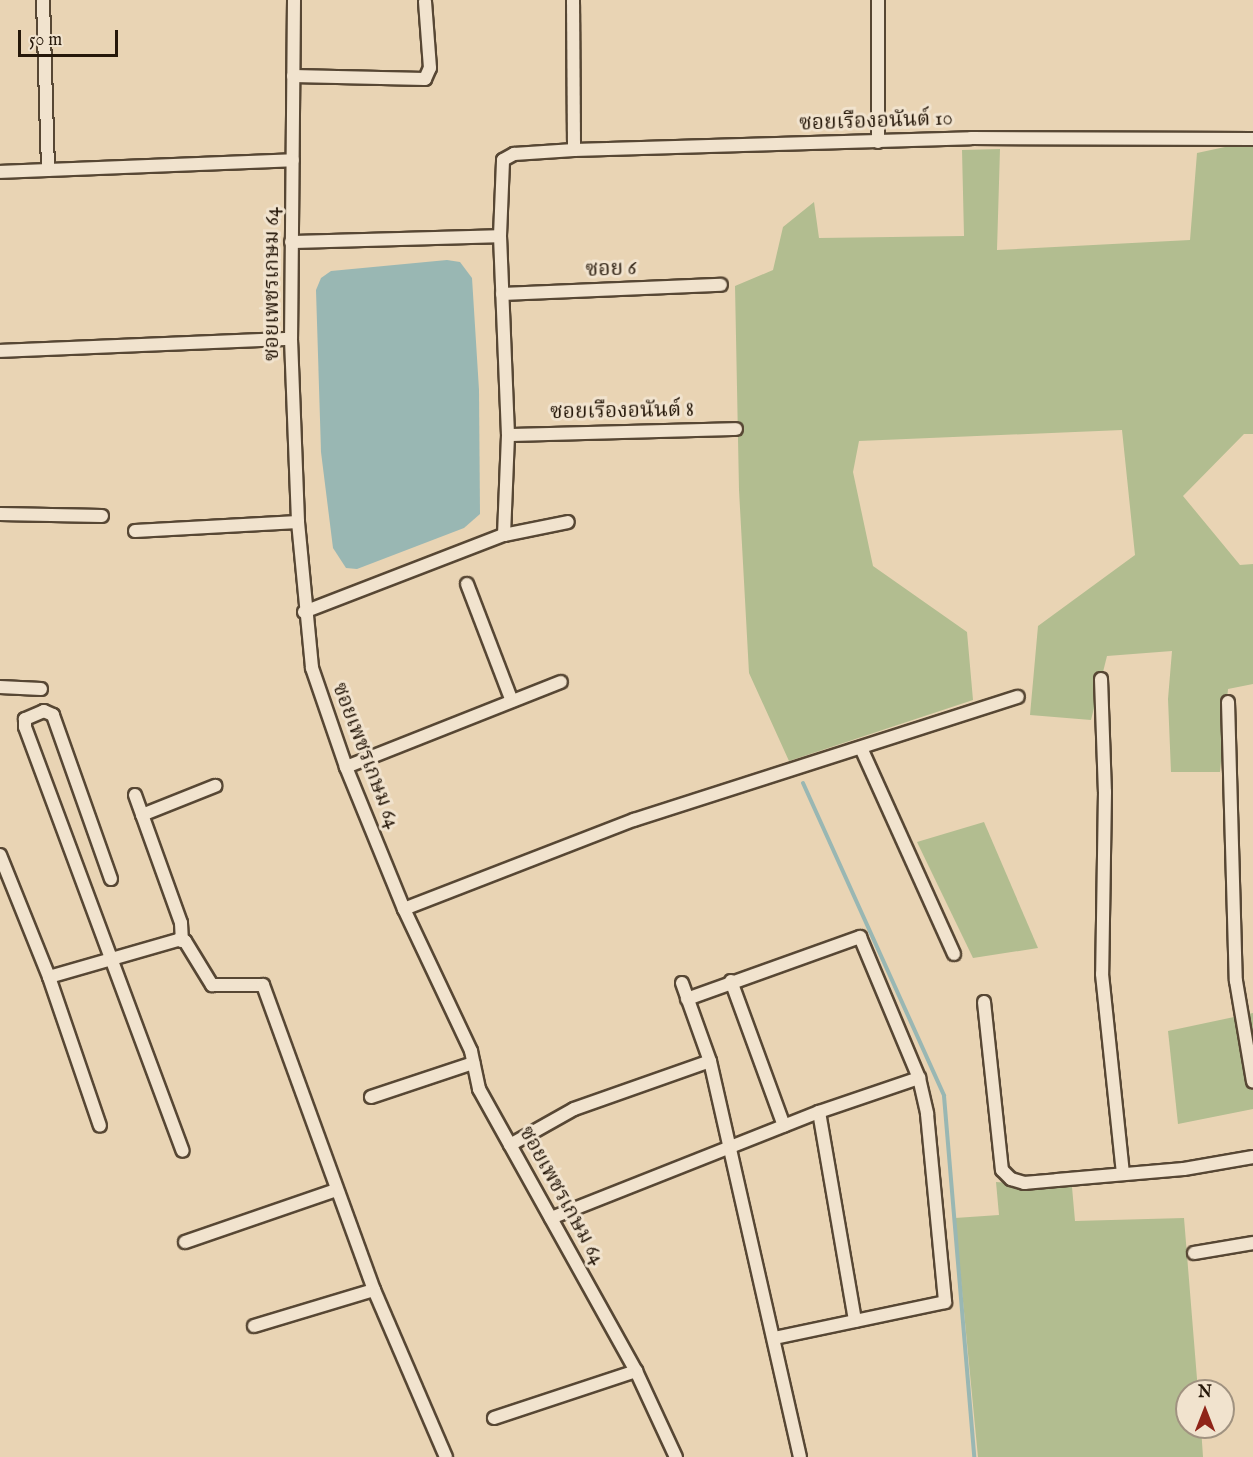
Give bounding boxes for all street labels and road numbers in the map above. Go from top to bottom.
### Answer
street label: ซอยเรืองอนันต์ 10 [799,107,953,137]
street label: ซอยเพชรเกษม 64 [260,207,286,361]
street label: ซอย 6 [585,257,637,283]
street label: ซอยเรืองอนันต์ 8 [550,398,694,426]
street label: ซอยเพชรเกษม 64 [326,679,404,833]
street label: ซอยเพชรเกษม 64 [513,1122,609,1270]

